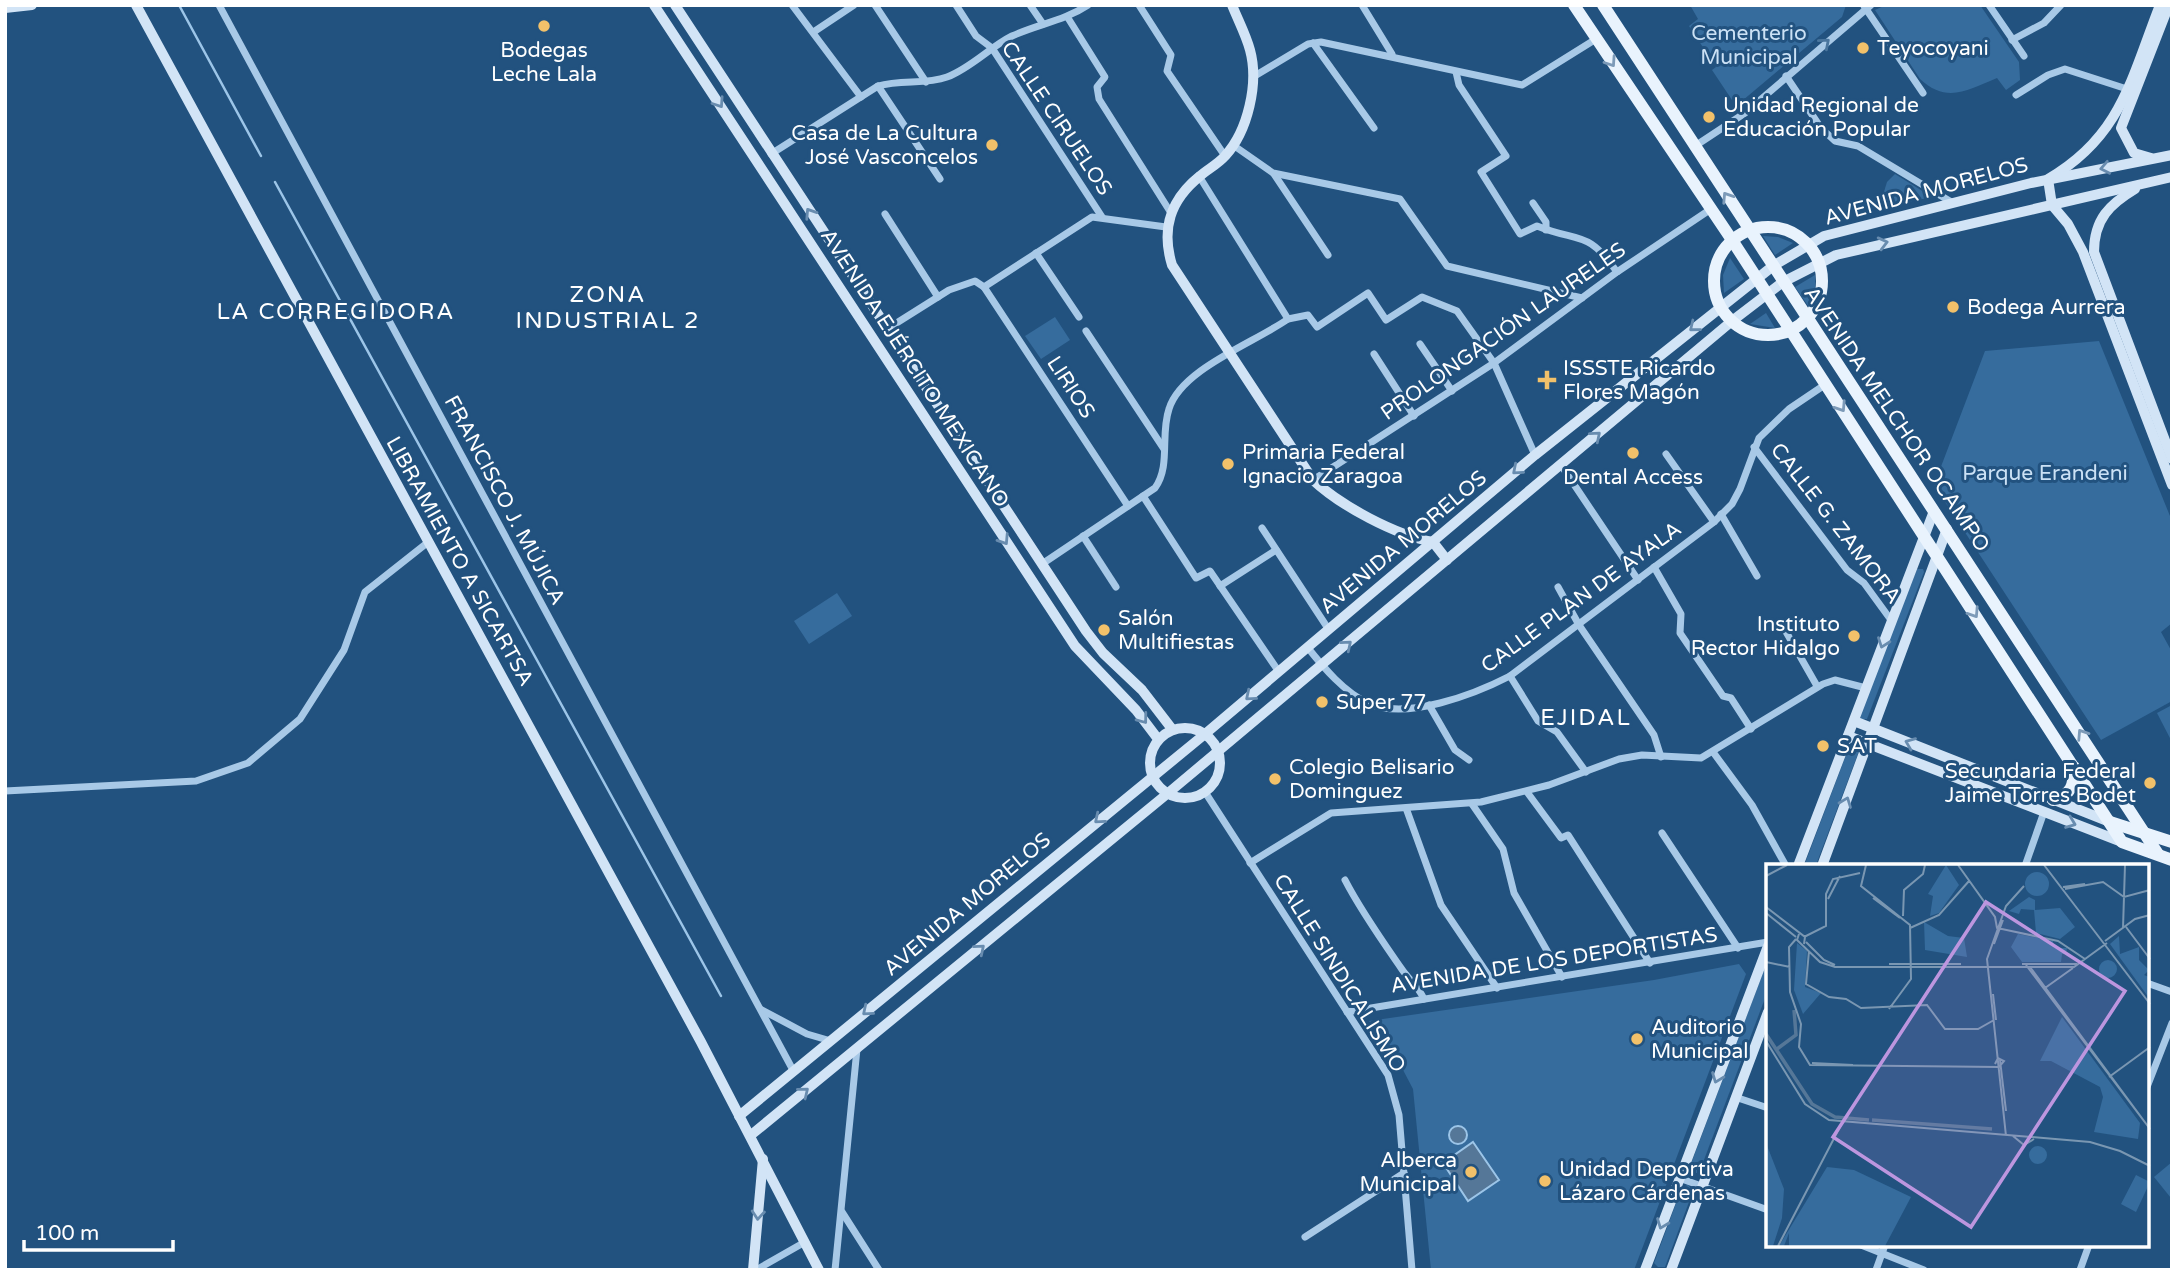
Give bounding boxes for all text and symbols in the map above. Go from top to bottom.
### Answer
marker: Bodegas Leche Lala [536,18,552,34]
park label: Cementerio Municipal [1691,21,1807,70]
place label: Teyocoyani [1877,36,1989,61]
street label: CALLE CIRUELOS [996,37,1117,200]
place label: Bodegas Leche Lala [491,38,597,87]
one-way arrow [1817,39,1830,51]
marker: Teyocoyani [1855,40,1871,56]
one-way arrow [1603,54,1615,67]
place label: Unidad Regional de Educación Popular [1723,93,1919,142]
one-way arrow [711,95,723,108]
marker: Unidad Regional de Educación Popular [1701,109,1717,125]
place label: Casa de La Cultura José Vasconcelos [791,121,978,170]
marker: Casa de La Cultura José Vasconcelos [984,137,1000,153]
street label: AVENIDA MORELOS [1822,152,2031,231]
one-way arrow [2099,160,2111,175]
one-way arrow [1723,191,1736,204]
one-way arrow [806,208,818,221]
street label: AVENIDA EJÉRCITO MEXICANO [815,224,1014,512]
street label: PROLONGACIÓN LAURELES [1376,237,1631,426]
one-way arrow [1877,237,1889,251]
district label: ZONA INDUSTRIAL 2 [516,281,700,335]
street label: AVENIDA MELCHOR OCAMPO [1798,282,1995,557]
place label: Bodega Aurrera [1967,295,2126,320]
district label: LA CORREGIDORA [217,298,455,326]
marker: Bodega Aurrera [1945,299,1961,315]
one-way arrow [1690,319,1702,332]
street label: LIRIOS [1041,352,1100,423]
place label: ISSSTE Ricardo Flores Magón [1563,356,1716,405]
marker: ISSSTE Ricardo Flores Magón [1537,370,1557,390]
street label: FRANCISCO J. MÚJICA [439,391,570,609]
one-way arrow [1833,400,1846,413]
one-way arrow [1588,431,1601,444]
street label: LIBRAMIENTO A SICARTSA [380,432,539,690]
street label: CALLE G. ZAMORA [1765,438,1906,609]
place label: Primaria Federal Ignacio Zaragoa [1242,440,1405,489]
marker: Dental Access [1625,445,1641,461]
marker: Primaria Federal Ignacio Zaragoa [1220,456,1236,472]
park label: Parque Erandeni [1962,461,2128,486]
one-way arrow [1512,462,1525,474]
street label: AVENIDA MORELOS [1315,465,1492,619]
place label: Dental Access [1563,465,1703,490]
street label: CALLE PLAN DE AYALA [1476,516,1686,678]
one-way arrow [995,532,1008,545]
one-way arrow [1965,605,1978,618]
place label: Salón Multifiestas [1118,606,1234,655]
place label: Instituto Rector Hidalgo [1691,612,1840,661]
marker: Salón Multifiestas [1096,622,1112,638]
marker: Instituto Rector Hidalgo [1846,628,1862,644]
one-way arrow [1877,636,1891,648]
one-way arrow [1338,641,1351,653]
one-way arrow [1246,688,1259,700]
place label: Super 77 [1336,690,1427,715]
marker: Super 77 [1314,694,1330,710]
district label: EJIDAL [1540,704,1632,732]
one-way arrow [1134,711,1147,723]
one-way arrow [2077,729,2090,742]
place label: SAT [1837,734,1877,759]
one-way arrow [1905,737,1917,751]
marker: SAT [1815,738,1831,754]
place label: Colegio Belisario Dominguez [1289,755,1455,804]
place label: Secundaria Federal Jaime Torres Bodet [1945,759,2136,808]
marker: Colegio Belisario Dominguez [1267,771,1283,787]
marker: Secundaria Federal Jaime Torres Bodet [2142,775,2158,791]
one-way arrow [1838,796,1852,808]
one-way arrow [1094,811,1107,823]
one-way arrow [2065,814,2077,828]
street label: AVENIDA MORELOS [879,827,1056,981]
inset map [1766,864,2149,1247]
street label: CALLE SINDICALISMO [1268,869,1411,1077]
street label: AVENIDA DE LOS DEPORTISTAS [1389,922,1719,999]
one-way arrow [972,945,985,957]
one-way arrow [862,1003,875,1015]
place label: Auditorio Municipal [1651,1015,1749,1064]
marker: Auditorio Municipal [1629,1031,1645,1047]
one-way arrow [1712,1072,1726,1084]
one-way arrow [796,1088,808,1101]
place label: Alberca Municipal [1359,1148,1457,1197]
place label: Unidad Deportiva Lázaro Cárdenas [1559,1157,1734,1206]
marker: Alberca Municipal [1463,1164,1479,1180]
marker: Unidad Deportiva Lázaro Cárdenas [1537,1173,1553,1189]
scale bar [24,1208,173,1252]
one-way arrow [751,1209,766,1220]
one-way arrow [1657,1218,1671,1230]
text: 100 m [35,1221,99,1246]

